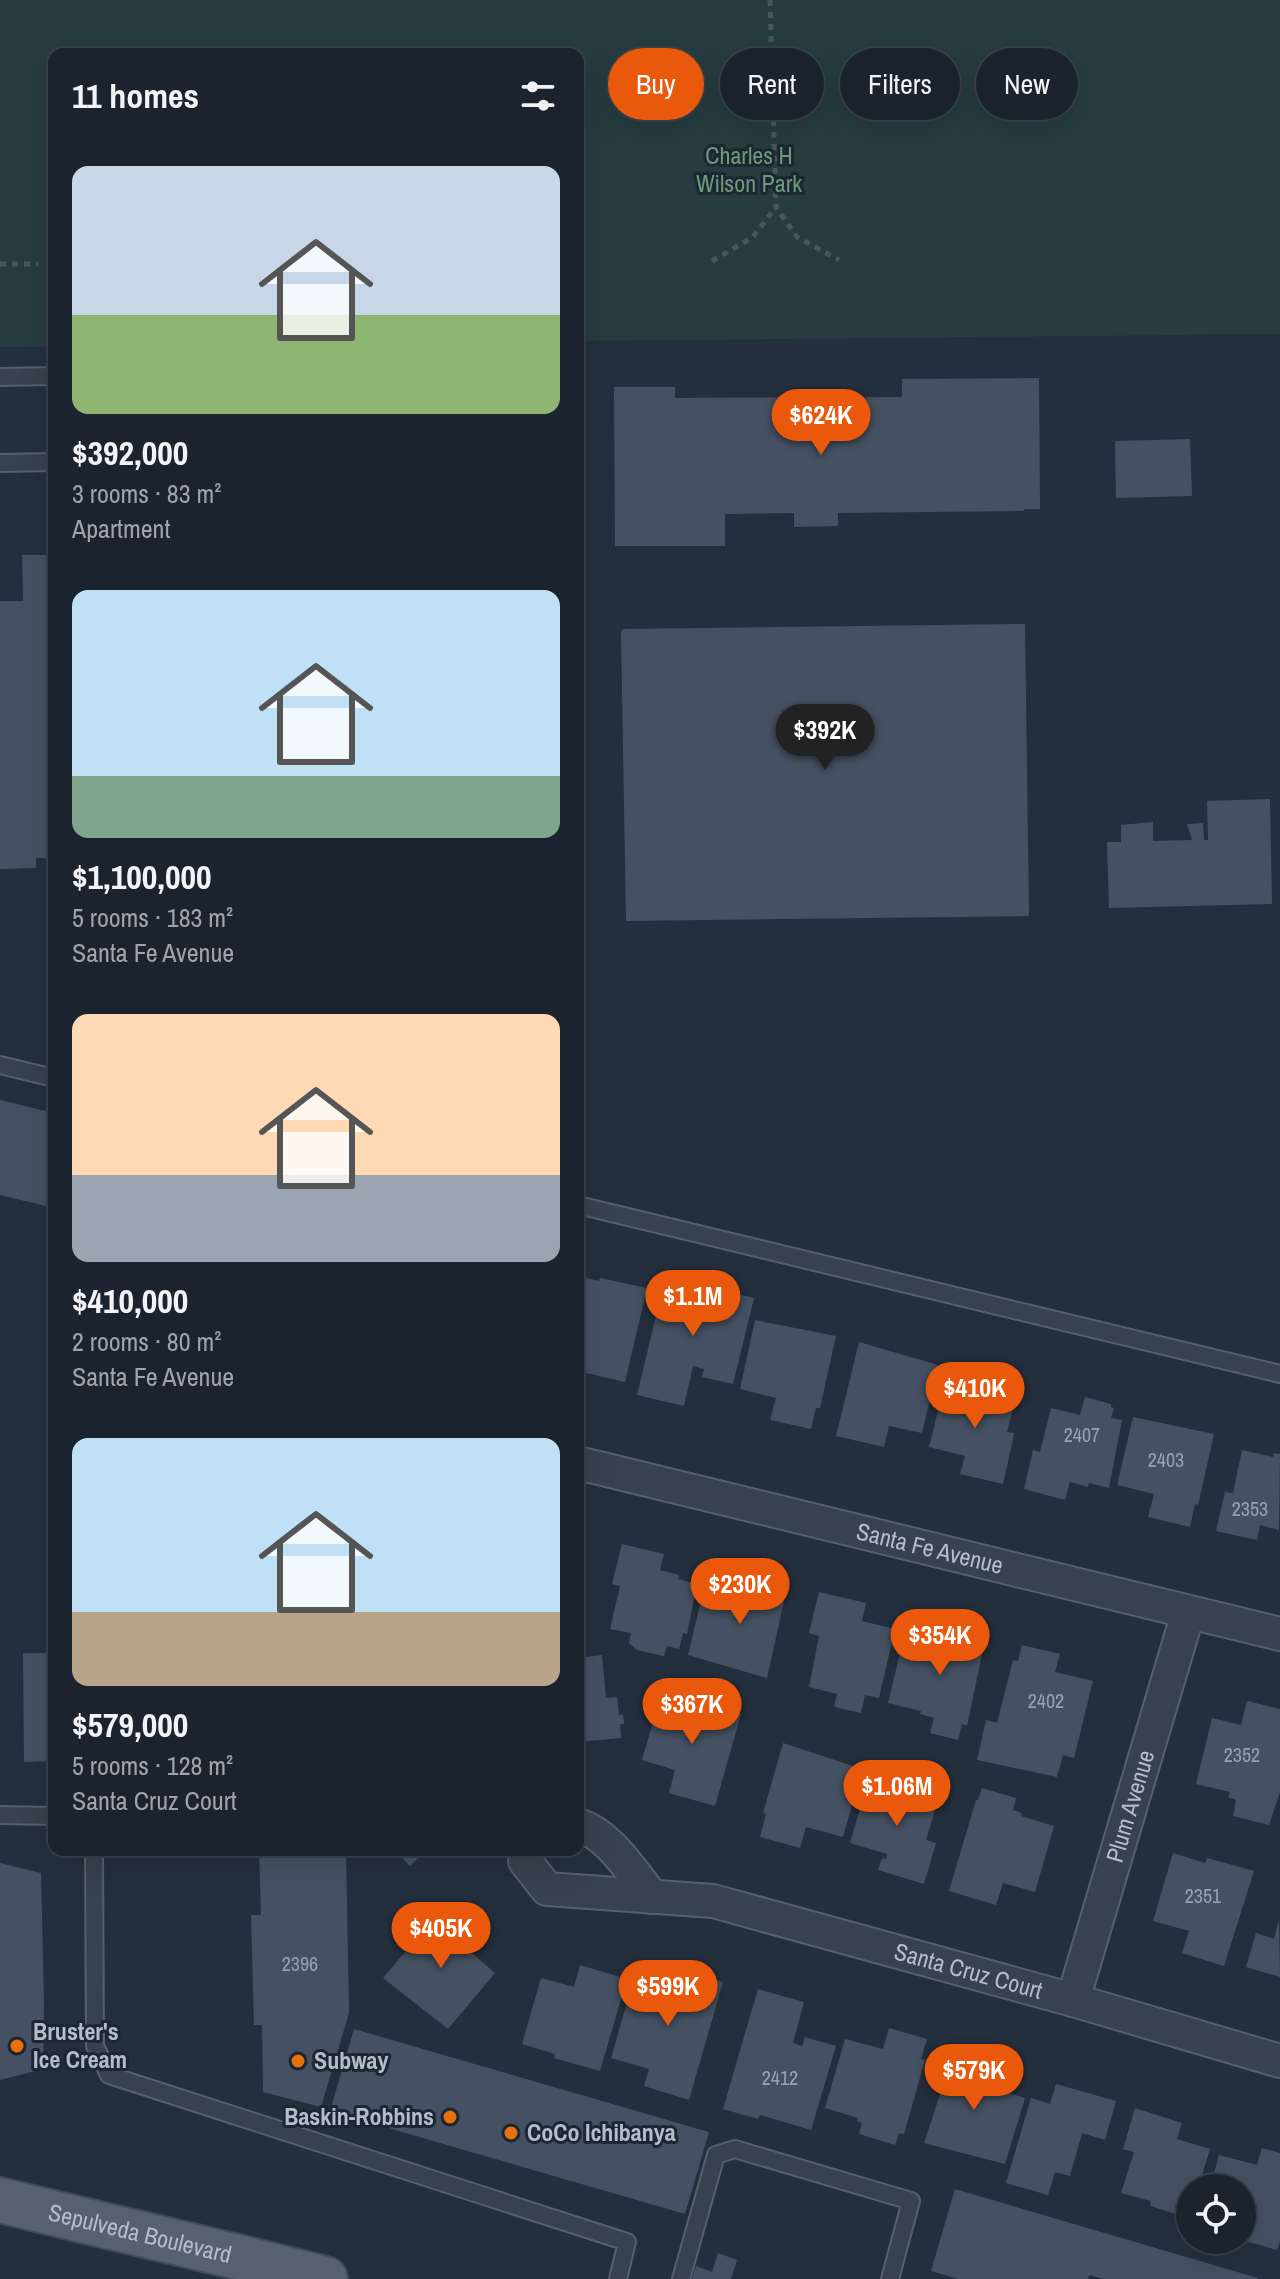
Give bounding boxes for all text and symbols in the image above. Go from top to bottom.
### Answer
chip: Buy [608,48,704,120]
chip: Rent [720,48,824,120]
chip: Filters [840,48,960,120]
chip: New [976,48,1078,120]
text: 11 homes [72,73,199,119]
icon: filters [516,74,560,118]
park label: Charles H Wilson Park [696,139,802,199]
icon: home [244,218,388,362]
pin: $624K [765,389,877,457]
text: $624K [790,397,852,432]
text: $392,000 [72,430,188,476]
text: 3 rooms · 83 m² [72,476,221,511]
text: Apartment [72,511,170,546]
icon: home [244,642,388,786]
pin: $392K [769,704,881,772]
text: $392K [794,712,856,747]
text: $1,100,000 [72,854,212,900]
text: 5 rooms · 183 m² [72,900,233,935]
text: Santa Fe Avenue [72,935,234,970]
icon: home [244,1066,388,1210]
pin: $1.1M [637,1270,749,1338]
text: $410,000 [72,1278,188,1324]
text: $1.1M [663,1278,723,1313]
text: 2 rooms · 80 m² [72,1324,221,1359]
text: Santa Fe Avenue [72,1359,234,1394]
pin: $410K [919,1362,1031,1430]
text: $410K [944,1370,1006,1405]
house number: 2407 [1064,1421,1100,1448]
house number: 2403 [1148,1446,1184,1473]
icon: home [244,1490,388,1634]
house number: 2353 [1232,1495,1268,1522]
street label: Santa Fe Avenue [853,1514,1007,1581]
pin: $230K [684,1558,796,1626]
text: $230K [709,1566,771,1601]
pin: $354K [884,1609,996,1677]
text: $354K [909,1617,971,1652]
pin: $367K [636,1678,748,1746]
text: $367K [661,1686,723,1721]
house number: 2402 [1028,1687,1064,1714]
text: $579,000 [72,1702,188,1748]
house number: 2352 [1224,1741,1260,1768]
street label: Plum Avenue [1098,1746,1161,1866]
text: 5 rooms · 128 m² [72,1748,233,1783]
pin: $1.06M [832,1760,962,1828]
text: $1.06M [861,1768,933,1803]
text: Santa Cruz Court [72,1783,237,1818]
house number: 2351 [1185,1882,1221,1909]
pin: $405K [385,1902,497,1970]
text: $405K [410,1910,472,1945]
street label: Santa Cruz Court [891,1935,1047,2006]
house number: 2396 [282,1950,318,1977]
pin: $599K [612,1960,724,2028]
text: $599K [637,1968,699,2003]
place label: Bruster's Ice Cream [33,2015,127,2075]
marker: Bruster's Ice Cream [8,2037,26,2055]
place label: Subway [314,2044,388,2076]
pin: $579K [918,2044,1030,2112]
marker: Subway [289,2052,307,2070]
text: $579K [943,2052,1005,2087]
house number: 2412 [762,2064,798,2091]
place label: Baskin-Robbins [284,2100,434,2132]
marker: Baskin-Robbins [441,2108,459,2126]
place label: CoCo Ichibanya [527,2116,676,2148]
marker: CoCo Ichibanya [502,2124,520,2142]
map controls [1176,2174,1256,2254]
button: locate [1176,2174,1256,2254]
street label: Sepulveda Boulevard [45,2196,235,2270]

